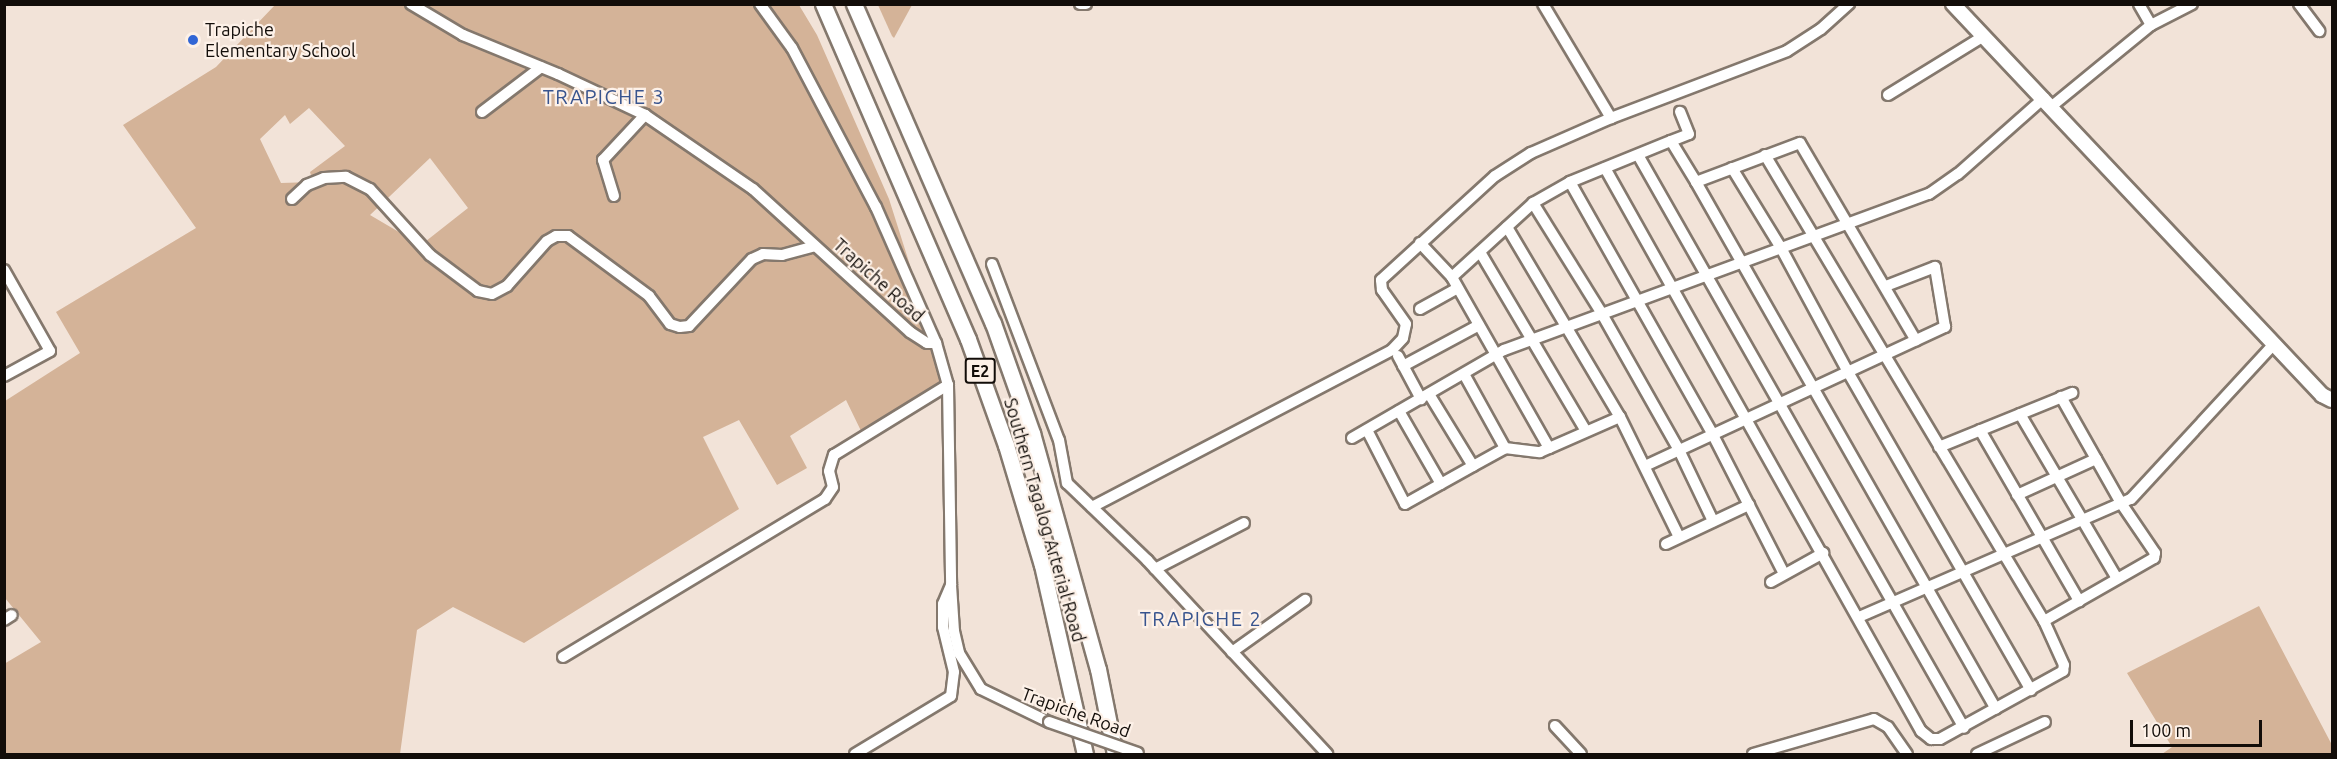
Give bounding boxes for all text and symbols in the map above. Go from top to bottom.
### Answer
place label: Trapiche Elementary School [205,19,356,62]
marker: Trapiche Elementary School [186,33,200,47]
district label: TRAPICHE 3 [543,84,665,108]
street label: Trapiche Road [829,234,929,326]
road number: E2 [964,358,996,384]
street label: Southern Tagalog Arterial Road [1000,395,1090,645]
district label: TRAPICHE 2 [1140,606,1262,630]
street label: Trapiche Road [1018,682,1134,742]
scale bar [2133,708,2265,746]
text: 100 m [2141,720,2191,740]

